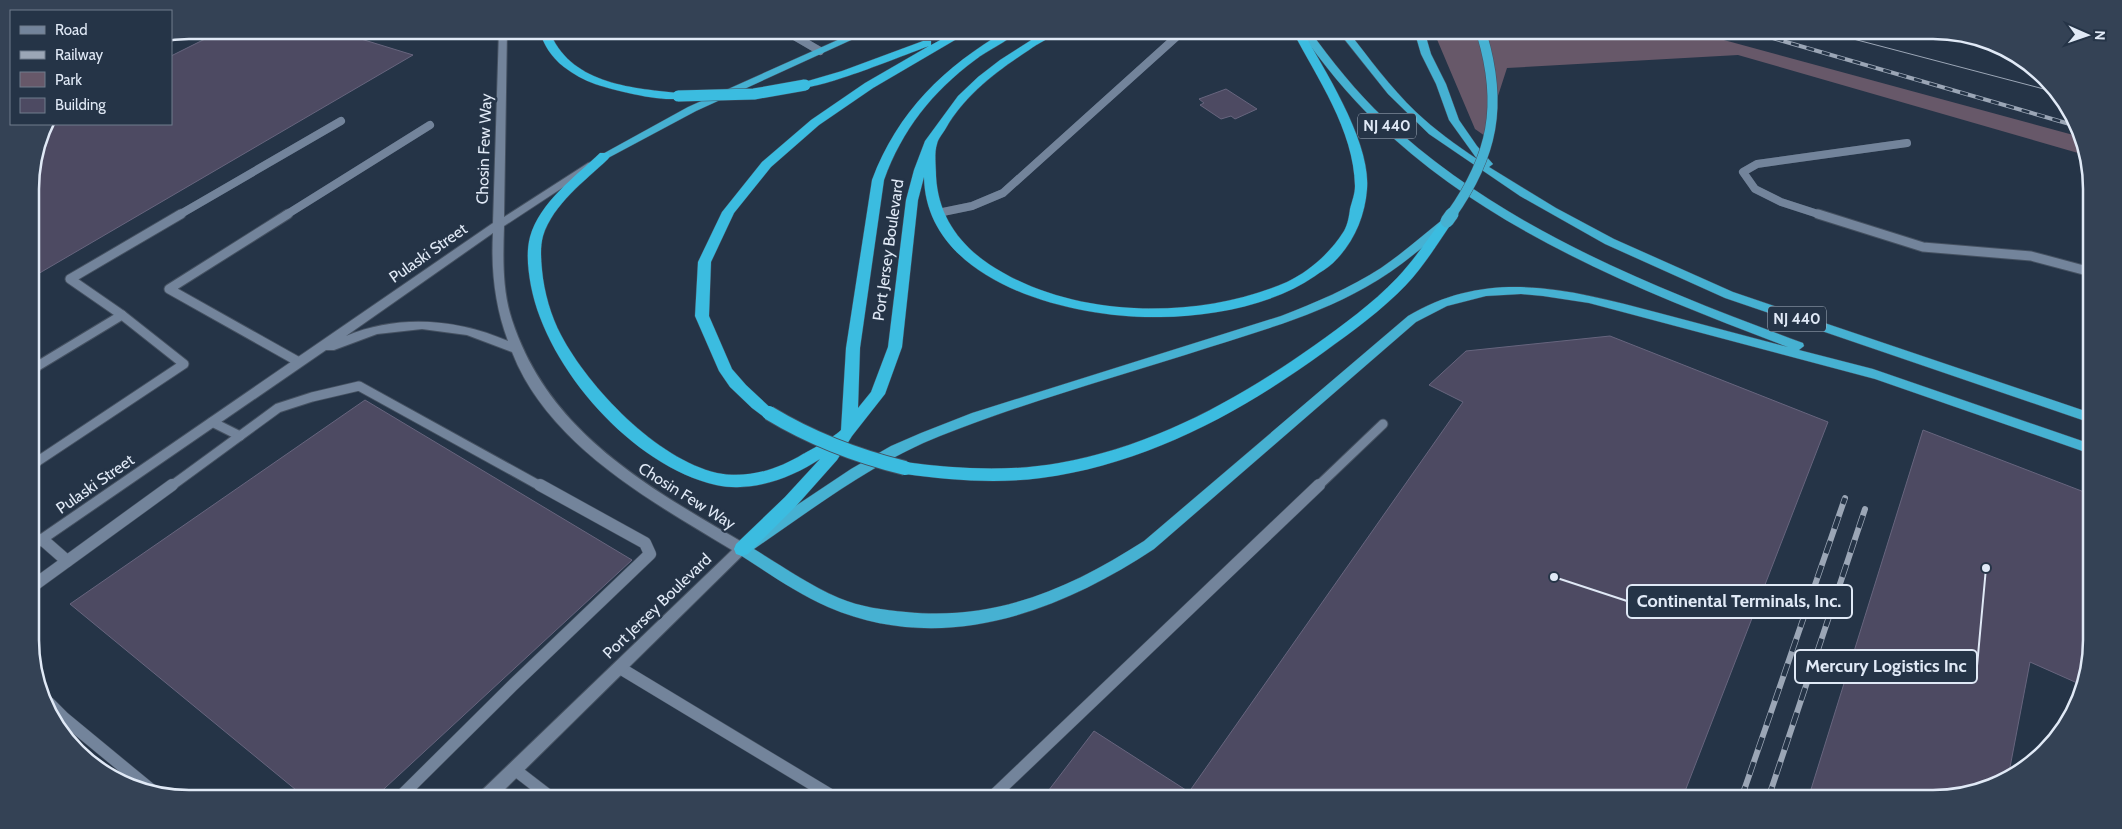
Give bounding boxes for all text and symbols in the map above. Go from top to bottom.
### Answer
legend [10,10,172,125]
north arrow [2062,10,2112,60]
text: Road [55,21,88,39]
text: N [2091,30,2109,41]
text: Railway [55,46,104,64]
text: Park [55,71,82,89]
street label: Chosin Few Way [473,93,495,205]
text: Building [55,96,106,114]
road number: NJ 440 [1358,114,1416,138]
street label: Port Jersey Boulevard [869,178,907,322]
street label: Pulaski Street [385,219,471,287]
road number: NJ 440 [1768,306,1826,332]
street label: Pulaski Street [52,450,138,518]
street label: Chosin Few Way [635,459,739,533]
street label: Port Jersey Boulevard [599,549,715,663]
callout: Continental Terminals, Inc. [1627,585,1852,618]
text: Continental Terminals, Inc. [1637,590,1841,612]
callout: Mercury Logistics Inc [1795,650,1977,683]
text: Mercury Logistics Inc [1805,655,1967,677]

